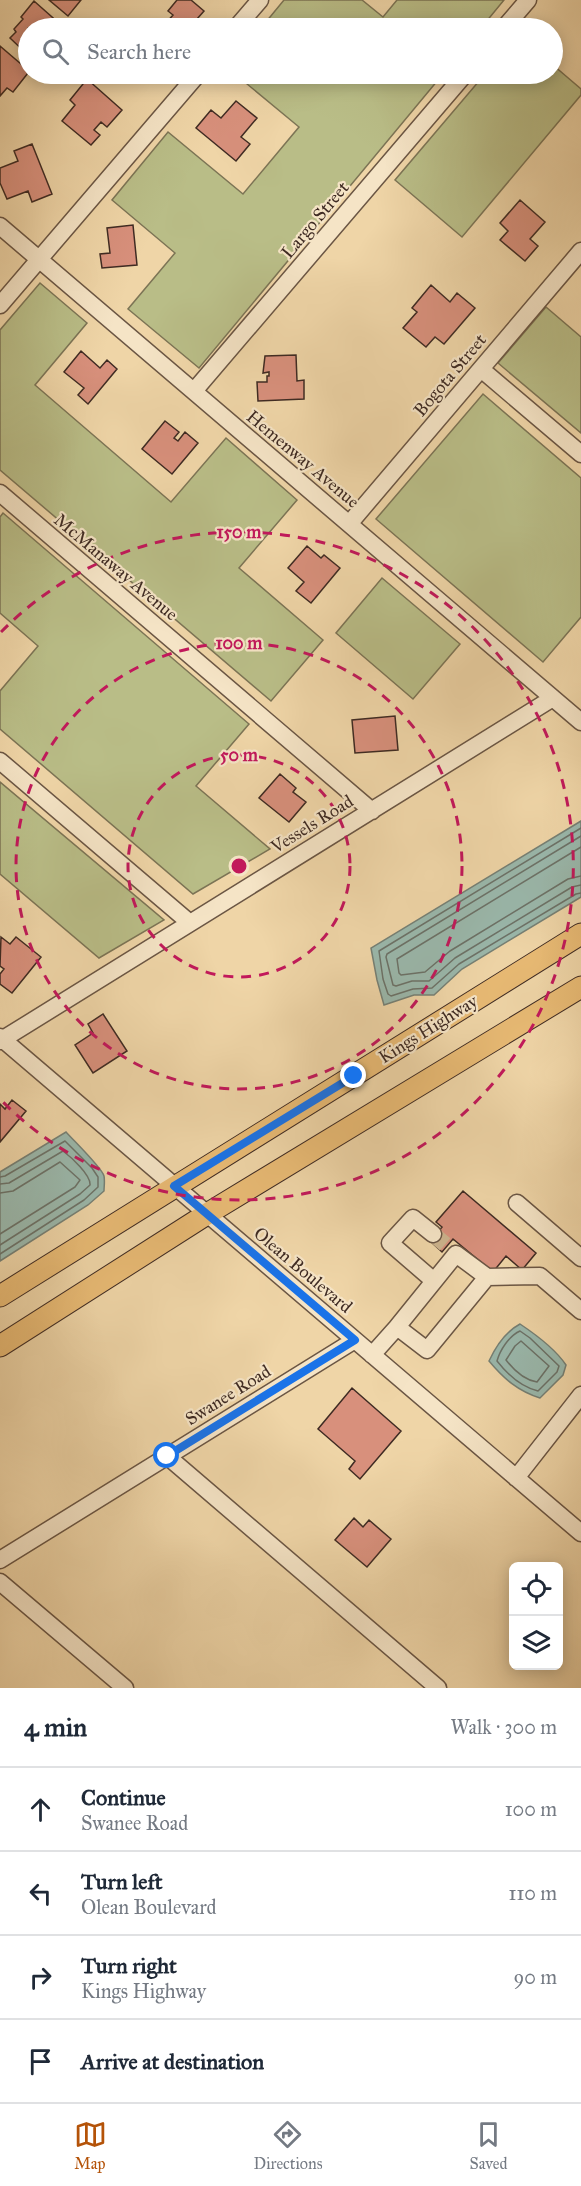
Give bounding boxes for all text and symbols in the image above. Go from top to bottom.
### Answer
search box [18,18,563,84]
icon: search [39,35,72,68]
text: Search here [87,38,191,65]
street label: Largo Street [276,177,355,264]
street label: Bogota Street [409,329,492,422]
street label: Hemenway Avenue [242,405,364,513]
street label: McManaway Avenue [50,509,182,625]
text: 150 m [217,521,262,543]
text: 100 m [216,632,263,654]
text: 50 m [220,744,259,766]
street label: Vessels Road [266,790,357,859]
centre of rings [229,856,249,876]
street label: Kings Highway [374,990,483,1069]
route end [340,1062,366,1088]
street label: Olean Boulevard [249,1222,357,1318]
street label: Swanee Road [181,1360,275,1430]
route start [153,1442,179,1468]
map controls [509,1562,563,1670]
button: locate [509,1562,563,1616]
button: layers [509,1616,563,1670]
text: 4 min [24,1711,87,1743]
text: Walk · 300 m [450,1715,557,1739]
text: Continue [81,1784,166,1811]
icon: ahead [24,1793,57,1826]
text: 100 m [505,1797,557,1821]
text: Swanee Road [81,1811,188,1835]
text: Turn left [81,1868,163,1895]
icon: left [24,1877,57,1910]
text: 110 m [509,1881,557,1905]
text: Olean Boulevard [81,1895,217,1919]
text: Turn right [81,1952,177,1979]
icon: right [24,1961,57,1994]
text: 90 m [514,1965,557,1989]
text: Kings Highway [81,1979,206,2003]
icon: arrive [24,2045,57,2078]
text: Arrive at destination [81,2048,264,2075]
tab: Map [74,2118,107,2173]
tab: Directions [254,2118,322,2173]
tab: Saved [469,2118,507,2173]

